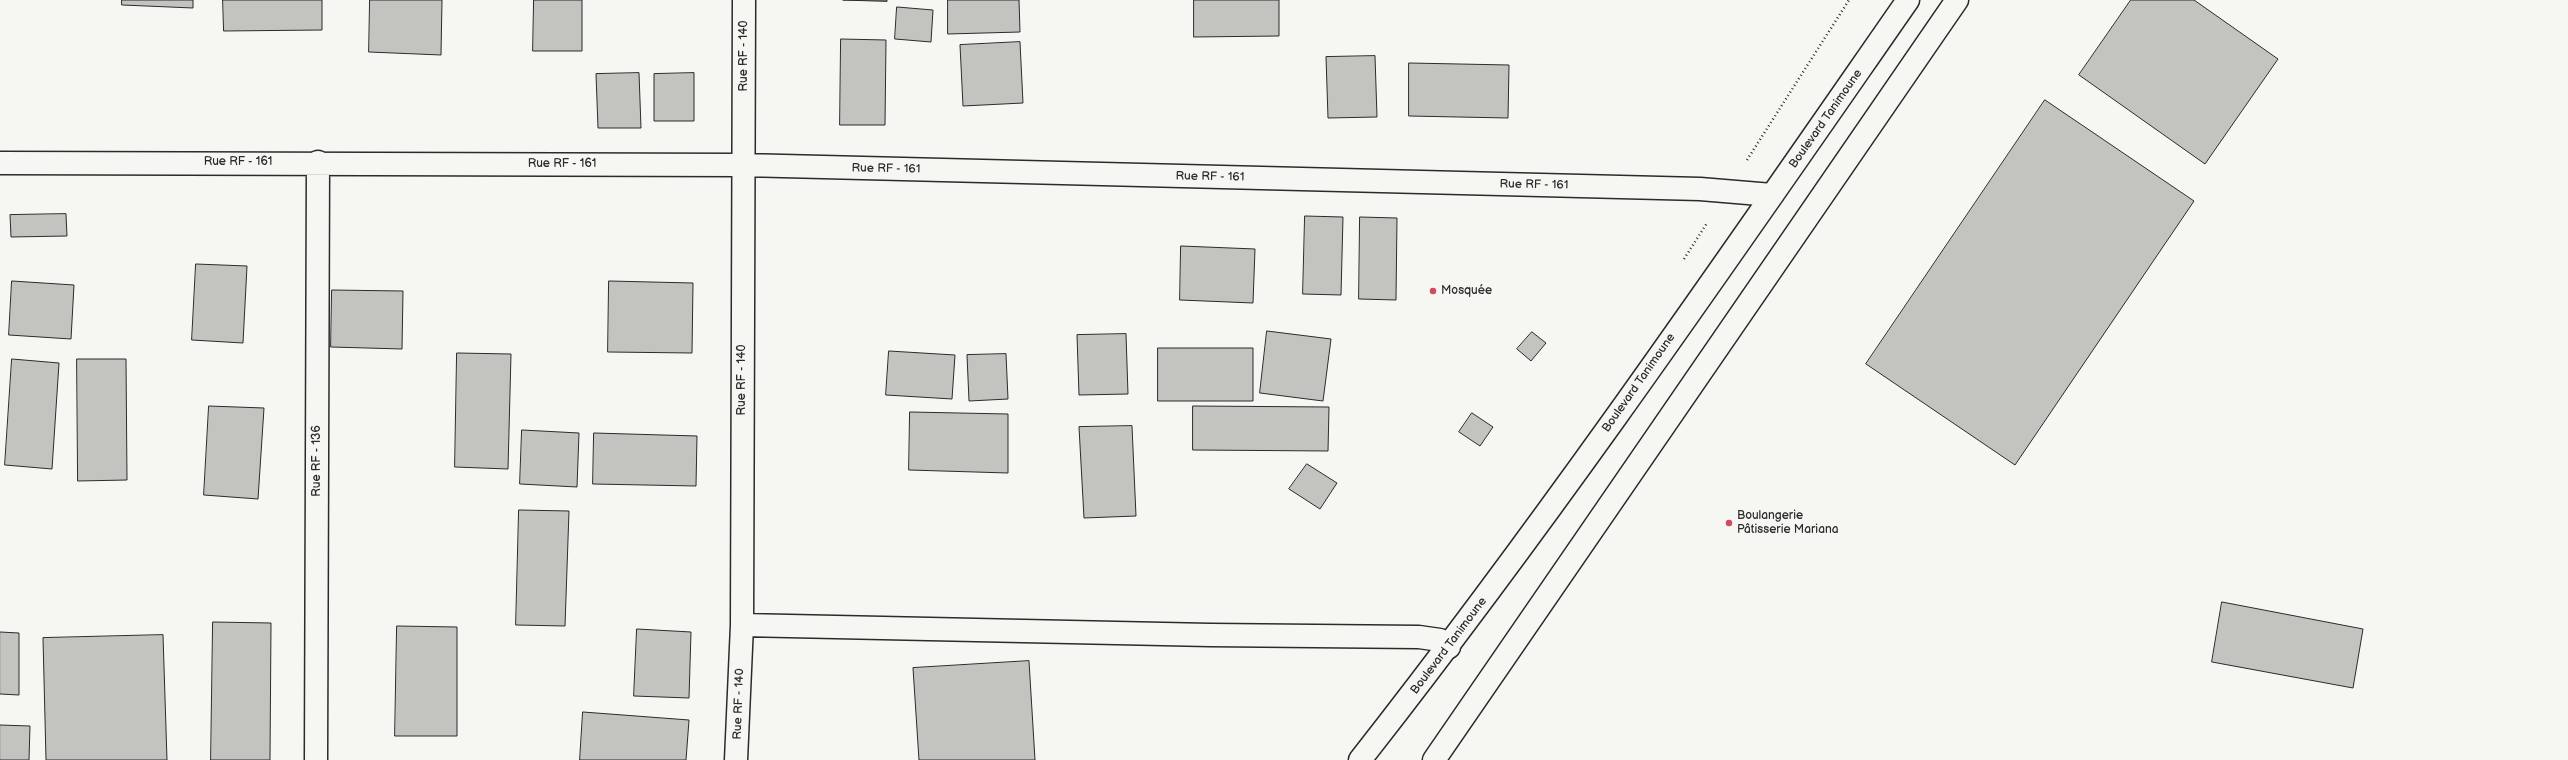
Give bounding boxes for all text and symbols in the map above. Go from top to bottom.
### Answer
street label: Rue RF - 140 [737,20,751,92]
street label: Boulevard Tanimoune [1786,67,1866,171]
street label: Rue RF - 161 [204,155,272,169]
street label: Rue RF - 161 [528,157,596,171]
street label: Rue RF - 161 [852,161,920,177]
street label: Rue RF - 161 [1176,169,1244,185]
street label: Rue RF - 161 [1500,177,1568,193]
place label: Mosquée [1441,284,1492,298]
marker: Mosquée [1428,286,1438,296]
street label: Boulevard Tanimoune [1599,331,1679,435]
street label: Rue RF - 140 [735,344,749,416]
street label: Rue RF - 136 [310,425,324,497]
place label: Boulangerie Pâtisserie Mariana [1737,509,1838,537]
marker: Boulangerie Pâtisserie Mariana [1724,518,1734,528]
street label: Boulevard Tanimoune [1408,595,1490,697]
street label: Rue RF - 140 [731,668,747,740]

